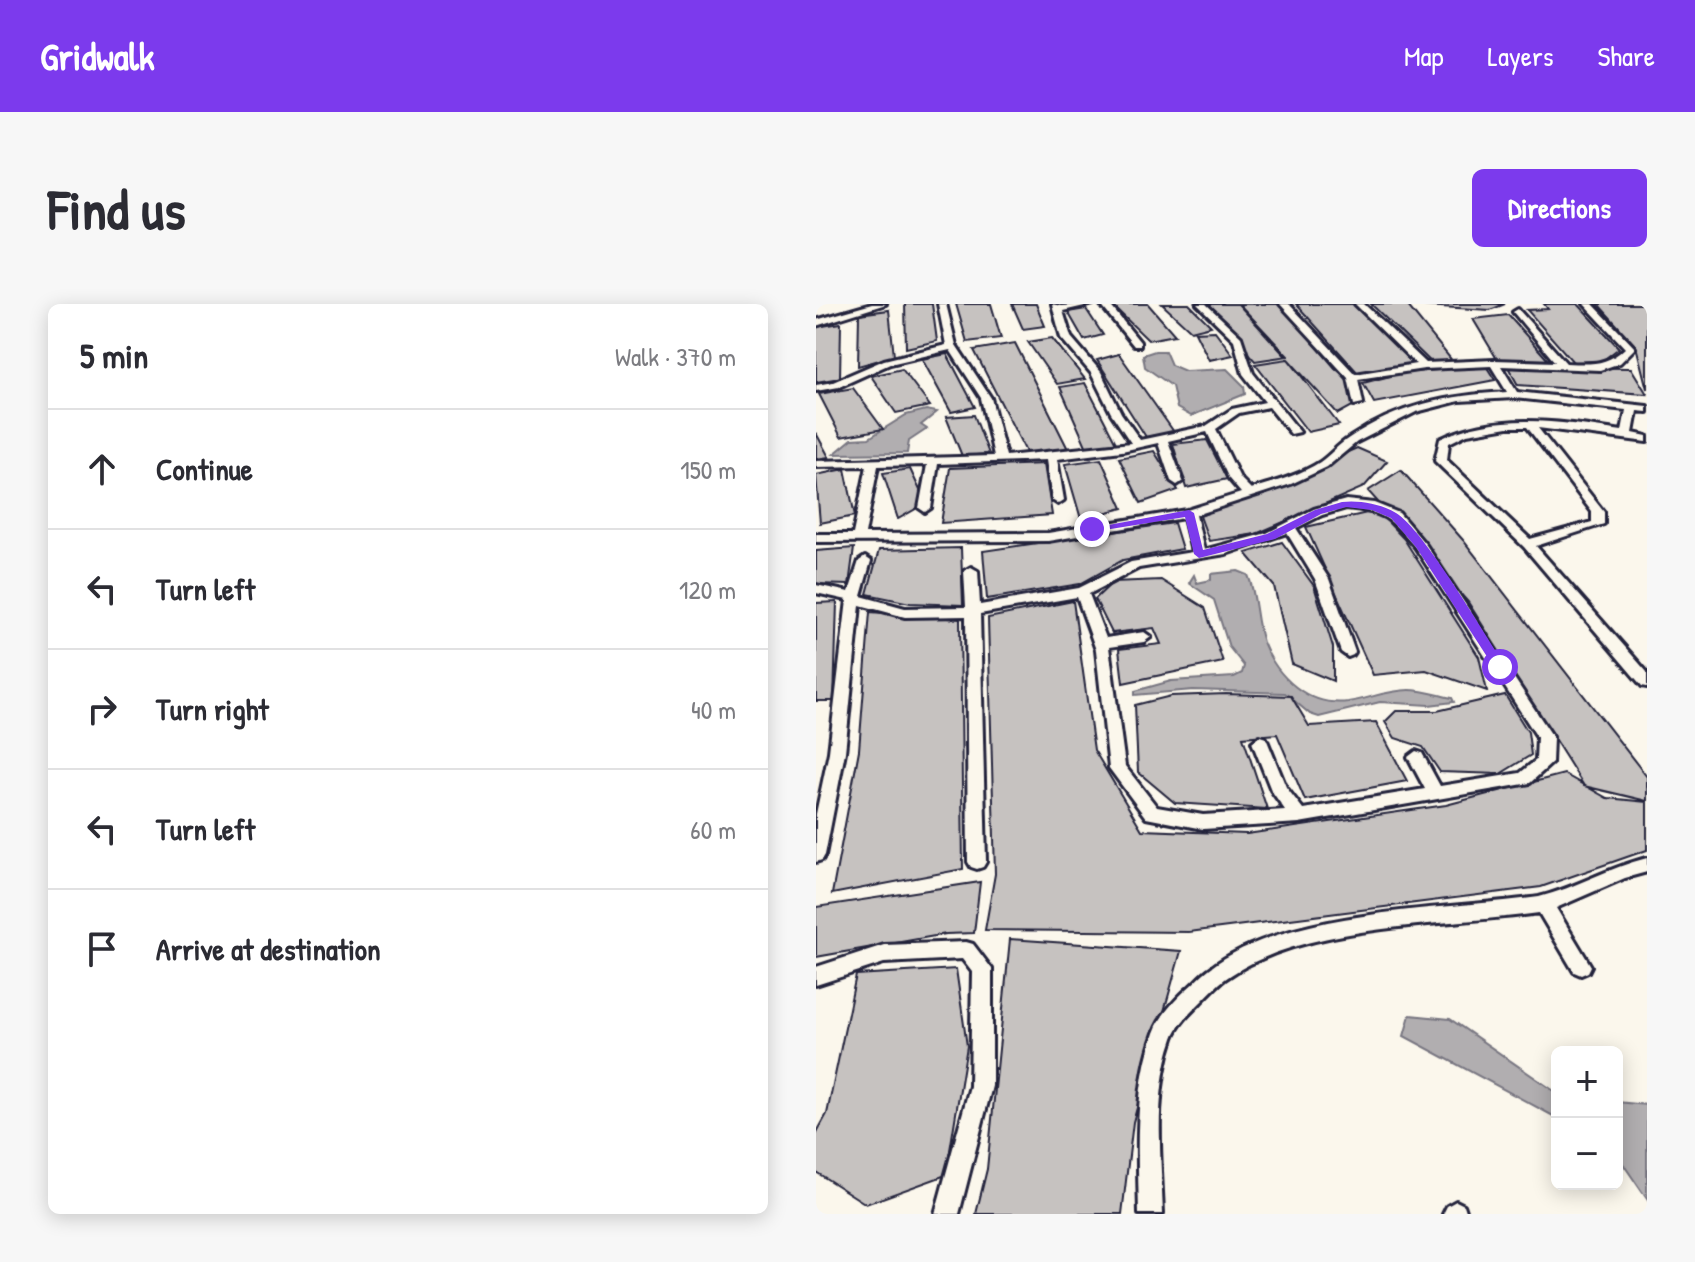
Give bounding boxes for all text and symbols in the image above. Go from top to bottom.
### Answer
text: Gridwalk [40,30,155,82]
text: Map [1404,37,1444,75]
text: Layers [1488,37,1553,75]
text: Share [1597,37,1655,75]
button: Directions [1472,169,1647,247]
text: Find us [48,171,186,246]
text: 5 min [80,333,148,379]
text: Walk · 370 m [615,339,736,374]
icon: ahead [80,447,124,491]
text: Continue [156,449,253,489]
text: 150 m [680,452,736,487]
route end [1074,511,1110,547]
icon: left [80,567,124,611]
text: Turn left [156,569,255,609]
text: 120 m [679,572,736,607]
route start [1482,649,1518,685]
icon: right [80,687,124,731]
text: Turn right [156,689,269,729]
text: 40 m [691,692,736,727]
icon: left [80,807,124,851]
text: Turn left [156,809,255,849]
text: 60 m [690,812,736,847]
icon: arrive [80,927,124,971]
text: Arrive at destination [156,929,381,969]
map controls [1551,1046,1623,1190]
button: + [1551,1046,1623,1118]
button: − [1551,1118,1623,1190]

